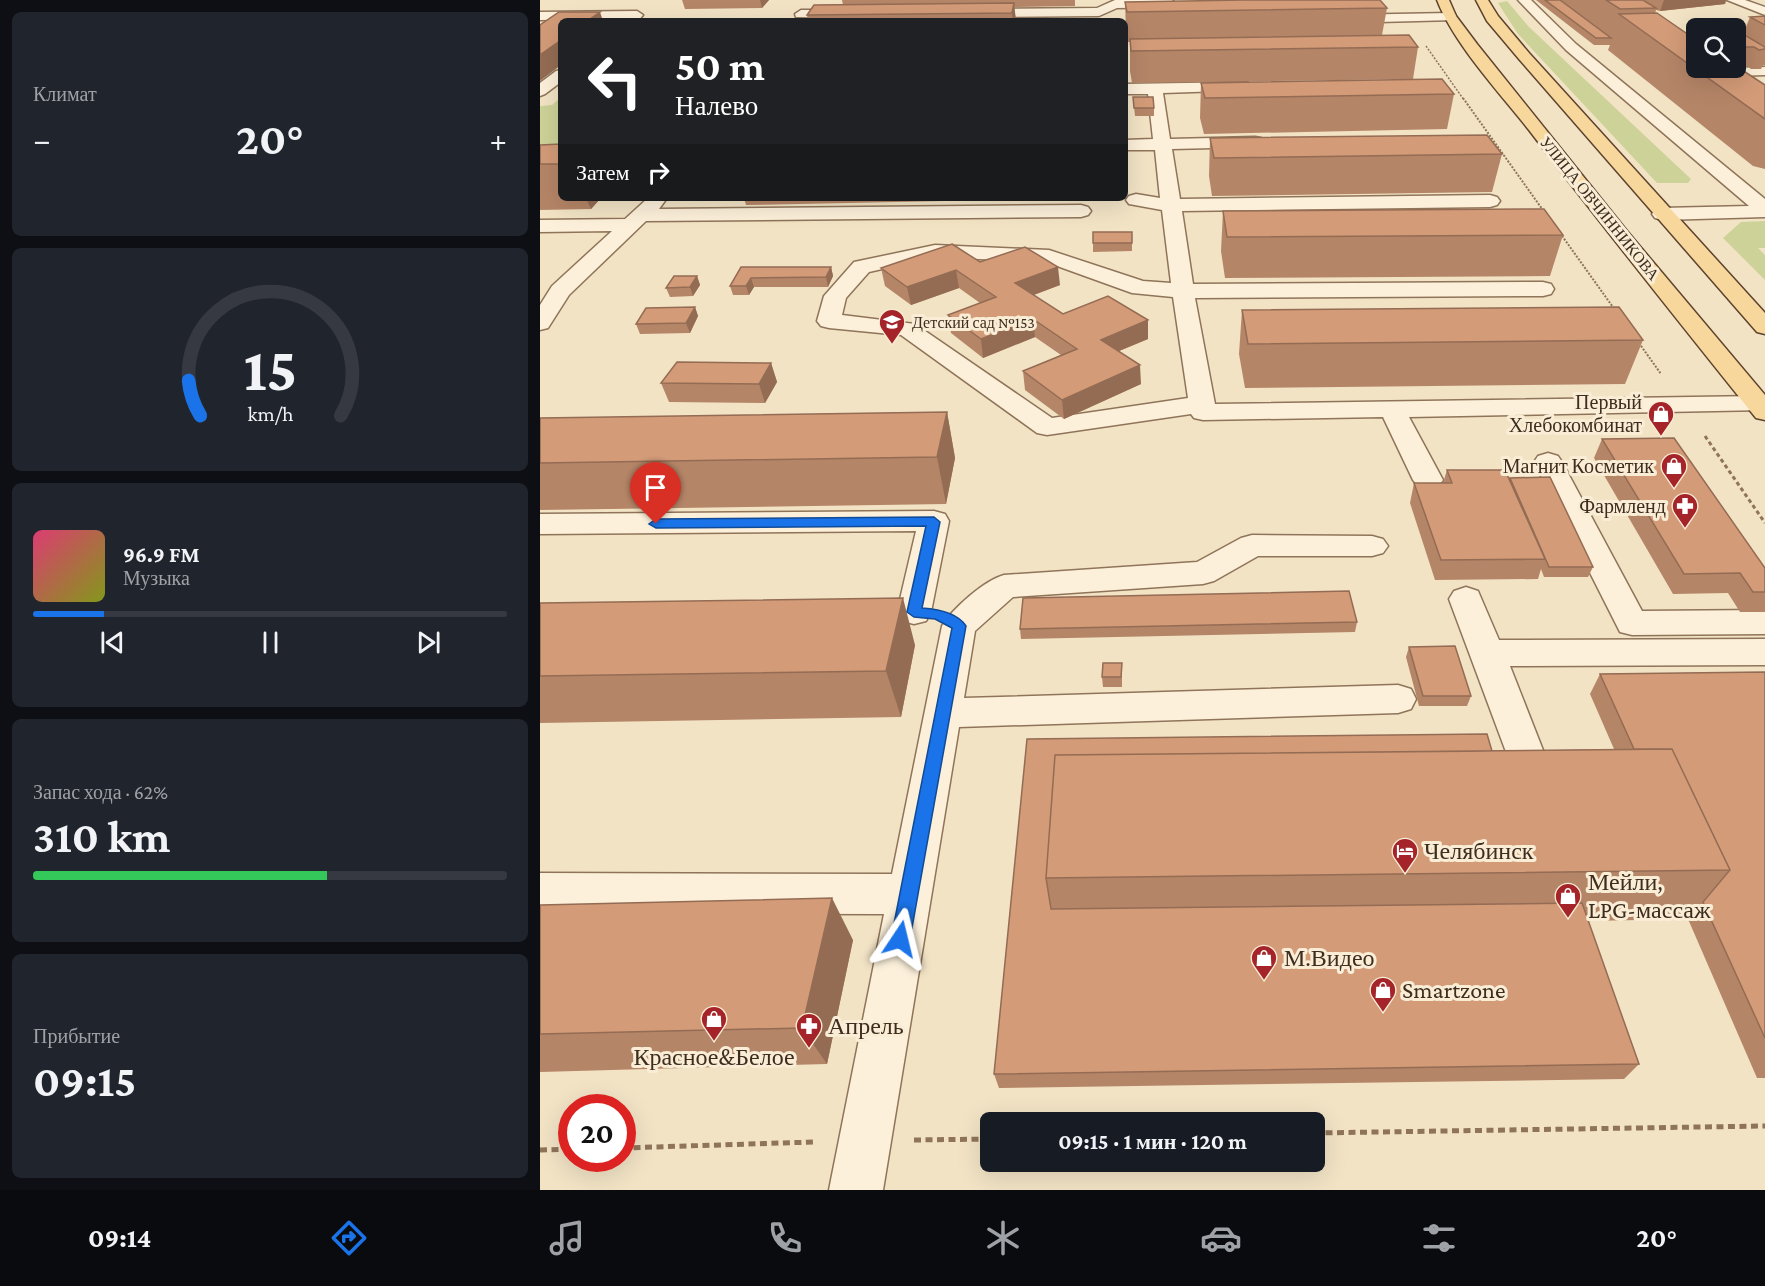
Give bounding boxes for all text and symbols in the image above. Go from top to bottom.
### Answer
map controls [1686,18,1746,78]
button: search [1686,18,1746,78]
icon: left [576,42,654,120]
text: 50 m [675,42,765,89]
text: Климат [33,83,97,105]
text: Налево [675,91,758,121]
text: 20° [236,114,304,164]
text: − [33,121,50,158]
text: + [490,121,507,158]
street label: УЛИЦА ОВЧИННИКОВА [1536,133,1663,284]
icon: right [642,156,675,189]
text: Затем [576,160,630,185]
school or university icon: Детский сад №153 [877,307,907,345]
place label: Детский сад №153 [912,314,1035,332]
text: 15 [243,335,297,404]
place label: Первый Хлебокомбинат [1509,391,1642,436]
shop icon: Первый Хлебокомбинат [1646,399,1676,437]
text: km/h [247,403,294,427]
shop icon: Магнит Косметик [1659,451,1689,489]
place label: Магнит Косметик [1503,455,1654,477]
pin [630,462,681,524]
icon: arrive [639,471,672,504]
pharmacy icon: Фармленд [1670,491,1700,529]
place label: Фармленд [1579,495,1666,518]
text: 96.9 FM [123,542,200,567]
text: Музыка [123,567,190,589]
icon: previous [96,626,129,659]
icon: pause [254,626,287,659]
icon: next [412,626,445,659]
text: Запас хода · 62% [33,781,168,803]
text: 310 km [33,812,170,862]
hotel icon: Челябинск [1390,836,1420,874]
place label: Челябинск [1424,837,1534,864]
place label: Мейли, LPG-массаж [1588,868,1711,923]
shop icon: Мейли, LPG-массаж [1553,881,1583,919]
position arrow [868,907,932,971]
shop icon: М.Видео [1249,943,1279,981]
place label: М.Видео [1284,944,1375,971]
shop icon: Smartzone [1368,975,1398,1013]
place label: Smartzone [1402,976,1506,1003]
shop icon: Красное&Белое [699,1004,729,1042]
pharmacy icon: Апрель [794,1011,824,1049]
place label: Апрель [828,1012,904,1039]
text: Прибытие [33,1025,120,1047]
place label: Красное&Белое [633,1043,795,1070]
text: 09:15 [33,1056,136,1106]
speed limit sign: 20 [558,1094,636,1172]
text: 09:15 · 1 мин · 120 m [1058,1129,1247,1154]
icon: directions [328,1217,370,1259]
icon: music [546,1217,588,1259]
icon: phone [764,1217,806,1259]
icon: climate [982,1217,1024,1259]
icon: car [1200,1217,1242,1259]
icon: filters [1418,1217,1460,1259]
text: 09:14 [88,1223,151,1253]
text: 20° [1636,1223,1677,1253]

